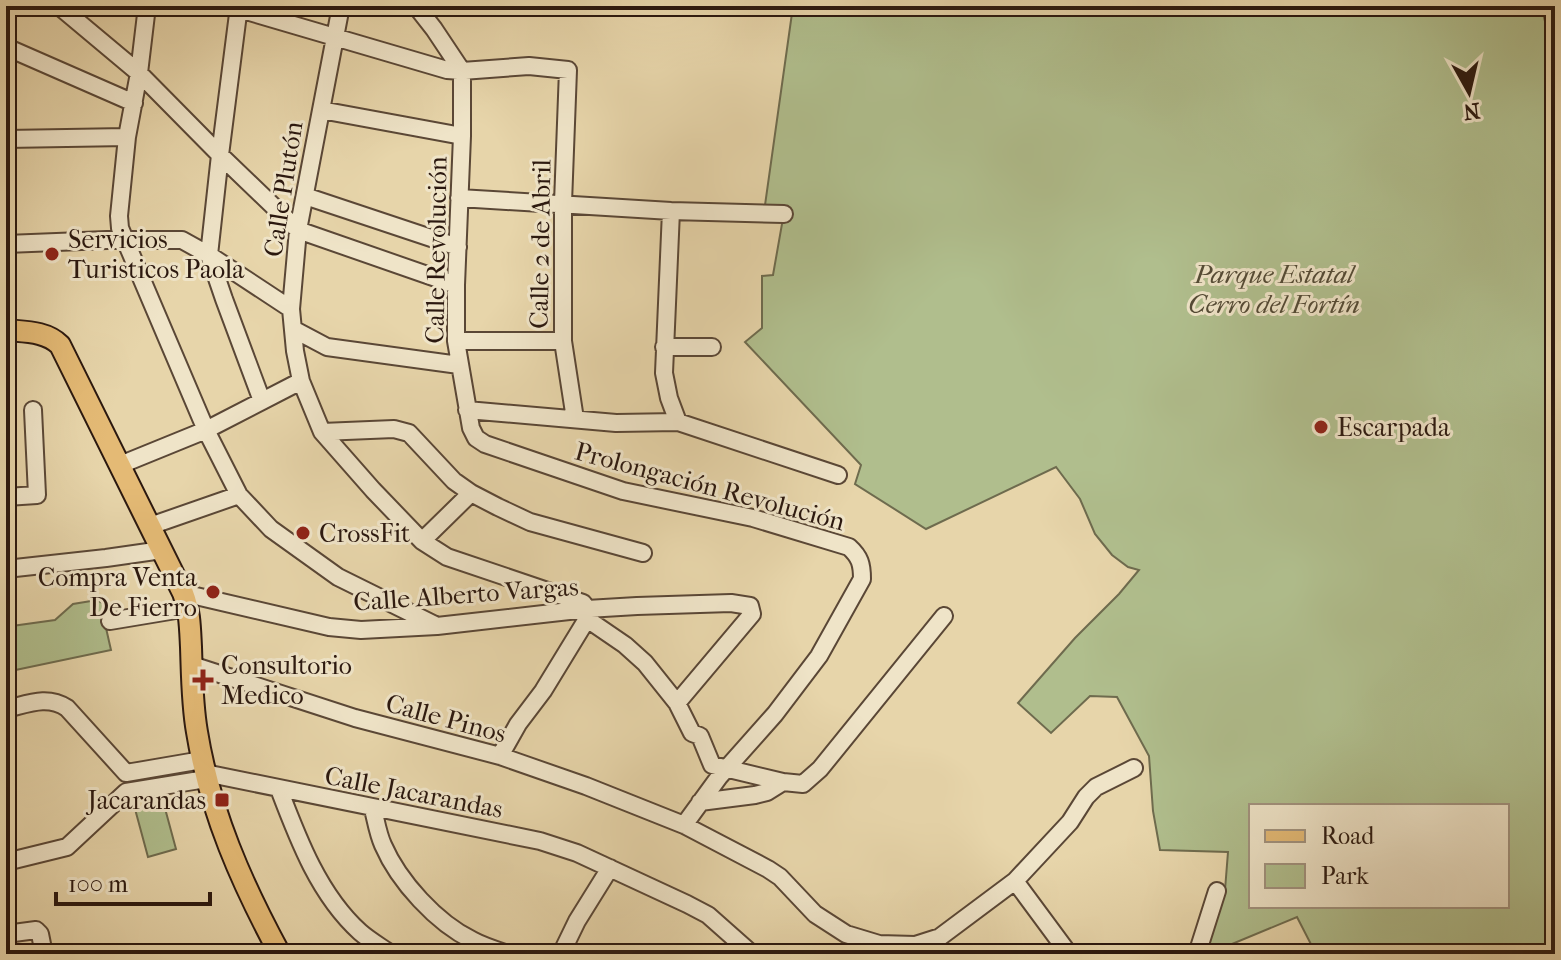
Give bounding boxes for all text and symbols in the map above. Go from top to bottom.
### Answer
north arrow [1429,52,1509,132]
text: N [1461,97,1482,125]
street label: Calle Plutón [257,119,310,259]
street label: Calle Revolución [419,156,454,344]
street label: Calle 2 de Abril [524,159,557,329]
place label: Servicios Turisticos Paola [68,224,245,285]
marker: Servicios Turisticos Paola [43,245,61,263]
park label: Parque Estatal Cerro del Fortín [1188,259,1360,320]
place label: Escarpada [1337,412,1451,443]
marker: Escarpada [1312,418,1330,436]
street label: Prolongación Revolución [571,435,848,537]
place label: CrossFit [319,518,411,549]
marker: CrossFit [294,524,312,542]
place label: Compra Venta De Fierro [38,562,198,623]
street label: Calle Alberto Vargas [352,571,580,618]
marker: Compra Venta De Fierro [204,583,222,601]
place label: Consultorio Medico [221,650,352,711]
marker: Consultorio Medico [192,669,214,691]
street label: Calle Pinos [382,688,509,749]
street label: Calle Jacarandas [322,760,506,825]
place label: Jacarandas [85,785,206,816]
marker: Jacarandas [213,791,231,809]
legend [1249,804,1509,908]
text: Road [1321,822,1375,850]
scale bar [56,856,210,906]
text: Park [1321,862,1369,890]
text: 100 m [68,870,128,898]

